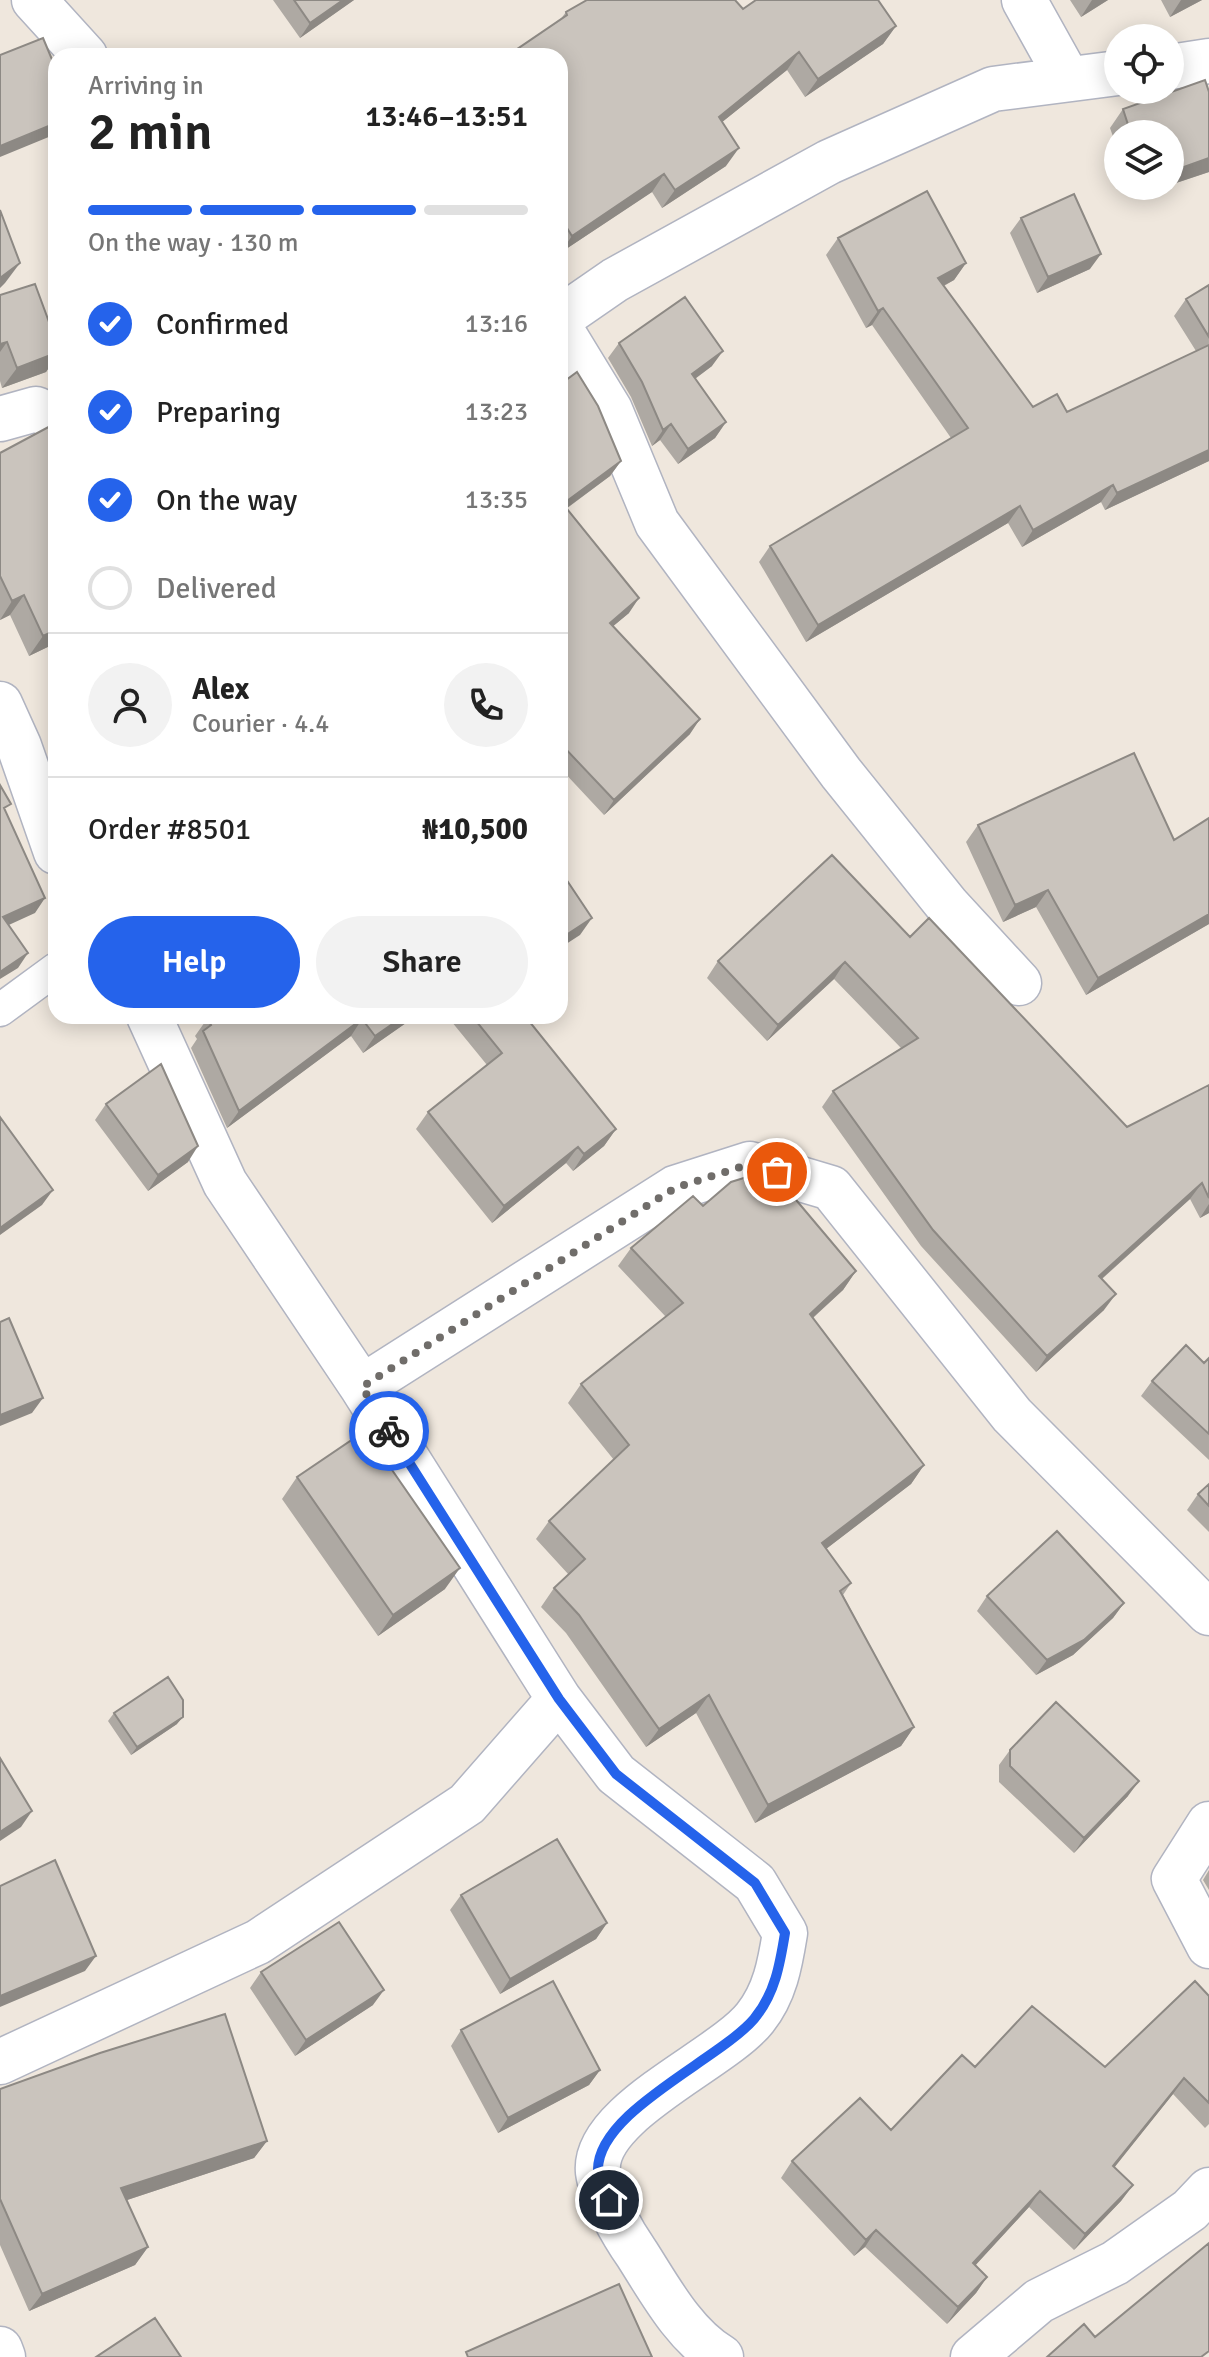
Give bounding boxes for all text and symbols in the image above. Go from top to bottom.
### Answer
map controls [1104,24,1184,200]
button: locate [1104,24,1184,104]
text: Arriving in [88,70,204,102]
text: 13:46–13:51 [365,98,528,135]
text: 2 min [88,100,213,164]
button: layers [1104,120,1184,200]
text: On the way · 130 m [88,227,298,259]
icon: check [88,302,132,346]
text: Confirmed [156,306,289,343]
text: 13:16 [465,308,528,340]
icon: check [88,390,132,434]
text: Preparing [156,394,281,431]
text: 13:23 [465,396,528,428]
icon: check [88,478,132,522]
text: On the way [156,482,297,519]
text: 13:35 [465,484,528,516]
text: Delivered [156,570,277,607]
button: person [88,663,172,747]
button: phone [444,663,528,747]
text: Alex [192,671,249,708]
text: Courier · 4.4 [192,708,329,740]
text: Order #8501 [88,811,251,848]
text: ₦10,500 [422,811,528,848]
button: Help [88,916,300,1008]
button: Share [316,916,528,1008]
pin [743,1138,811,1206]
icon: bag [755,1150,799,1194]
courier [349,1391,429,1471]
icon: bike [367,1409,411,1453]
pin [575,2166,643,2234]
icon: home [587,2178,631,2222]

